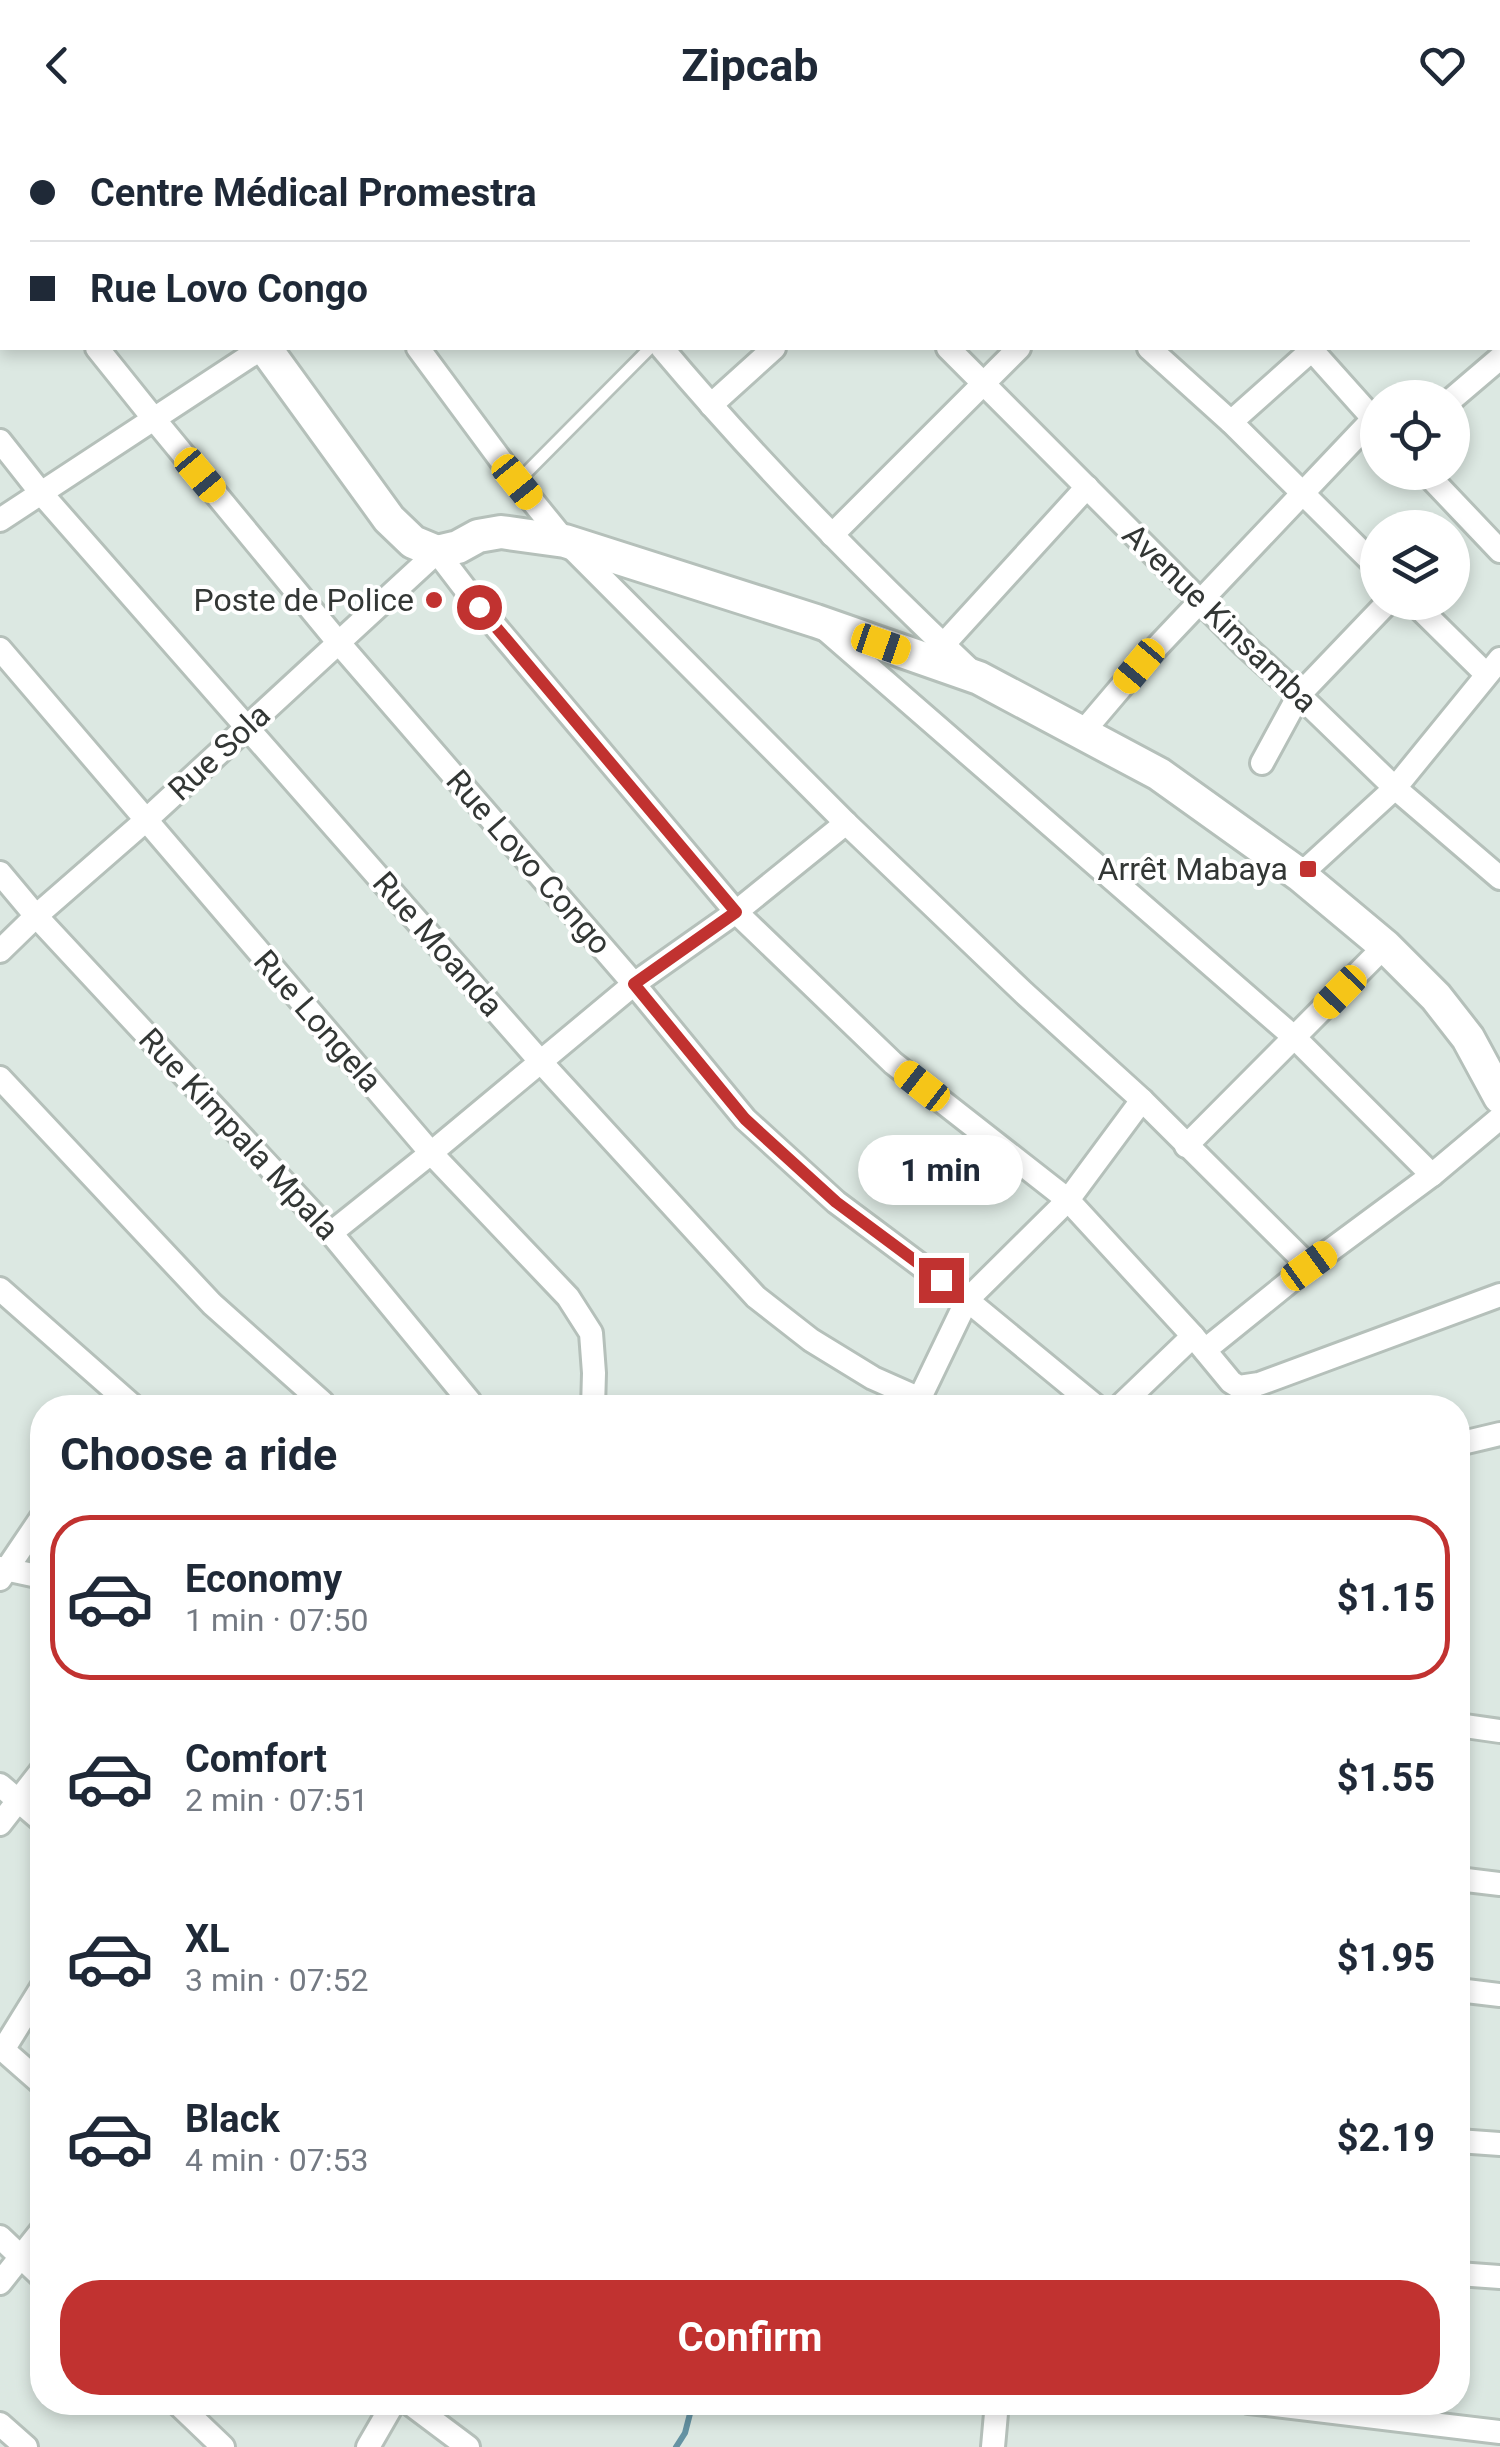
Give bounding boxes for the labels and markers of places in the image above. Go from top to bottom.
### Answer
place label: Poste de Police [193,581,414,619]
marker: Poste de Police [423,589,445,611]
place label: Arrêt Mabaya [1098,850,1288,888]
marker: Arrêt Mabaya [1297,858,1319,880]

